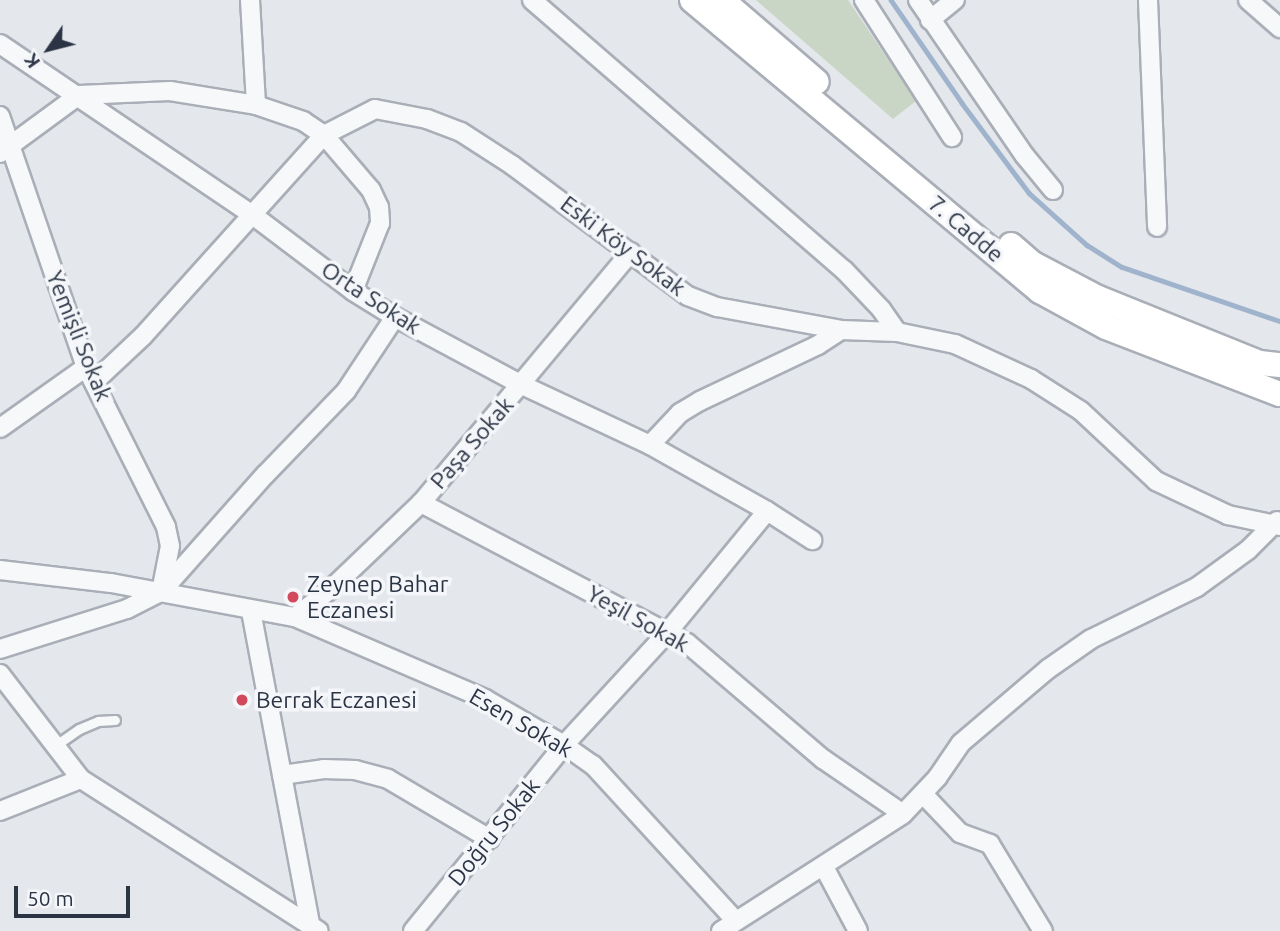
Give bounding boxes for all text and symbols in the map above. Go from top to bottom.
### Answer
north arrow [14,14,84,84]
text: K [19,50,44,73]
street label: Eski Köy Sokak [555,190,691,302]
street label: 7. Cadde [923,190,1009,268]
street label: Orta Sokak [316,256,426,340]
street label: Yemişli Sokak [40,267,118,405]
street label: Paşa Sokak [425,391,519,495]
place label: Zeynep Bahar Eczanesi [307,570,448,624]
street label: Yeşil Sokak [582,580,694,658]
marker: Zeynep Bahar Eczanesi [285,589,301,605]
street label: Esen Sokak [465,682,577,764]
place label: Berrak Eczanesi [256,686,417,714]
marker: Berrak Eczanesi [234,692,250,708]
street label: Doğru Sokak [442,773,546,891]
scale bar [18,872,133,916]
text: 50 m [27,886,74,910]

